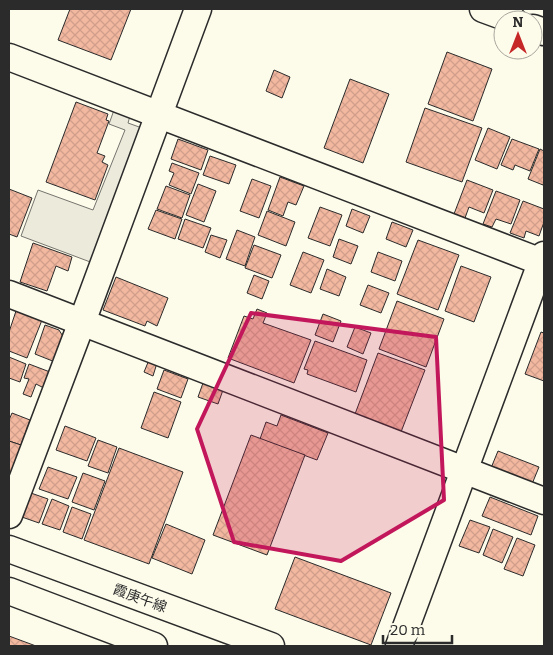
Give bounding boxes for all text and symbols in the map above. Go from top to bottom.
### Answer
north arrow [493,10,543,60]
text: N [513,14,524,31]
street label: 霞庚午線 [111,581,169,616]
scale bar [383,612,452,644]
text: 20 m [390,621,426,639]

